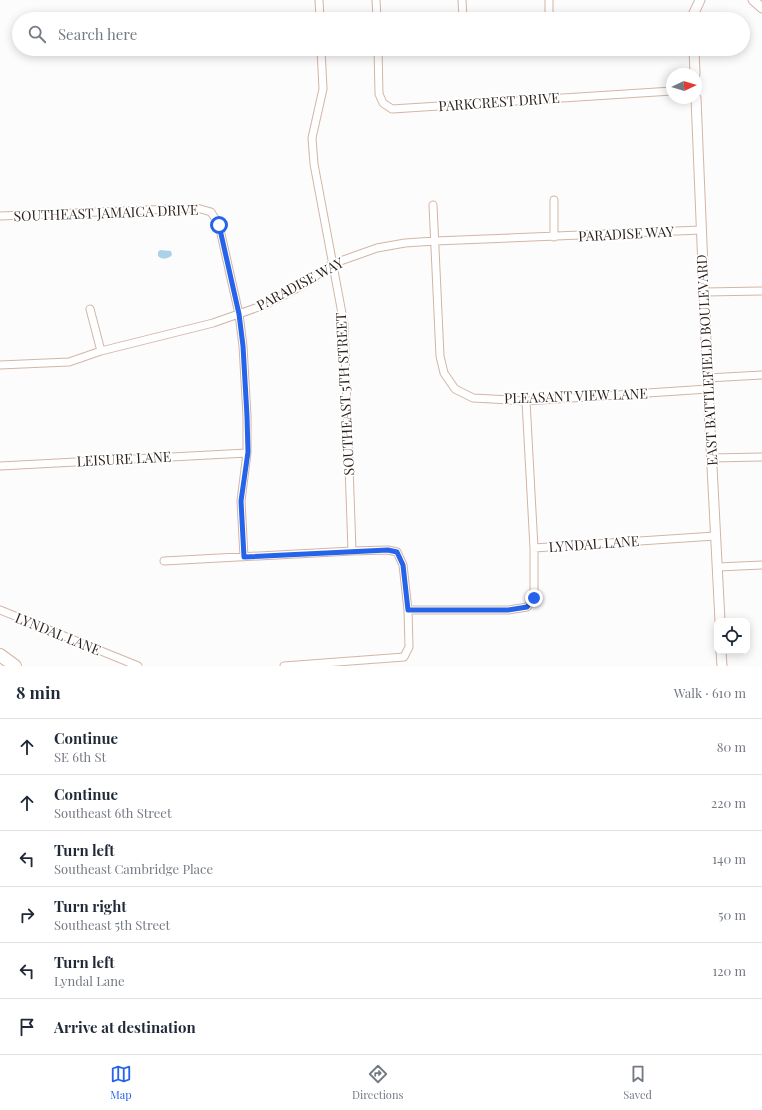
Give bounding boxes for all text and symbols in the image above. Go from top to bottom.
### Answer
search box [12,12,750,56]
icon: search [26,23,48,45]
text: Search here [58,24,137,44]
north arrow [666,68,702,104]
street label: PARKCREST DRIVE [438,88,560,115]
street label: SOUTHEAST JAMAICA DRIVE [13,200,199,225]
route start [210,216,228,234]
street label: PARADISE WAY [578,221,675,245]
street label: PARADISE WAY [253,252,347,314]
street label: EAST BATTLEFIELD BOULEVARD [691,254,722,466]
street label: SOUTHEAST 5TH STREET [331,312,358,476]
street label: PLEASANT VIEW LANE [504,383,648,408]
street label: LEISURE LANE [76,447,172,470]
street label: LYNDAL LANE [548,531,640,556]
route end [525,589,543,607]
street label: LYNDAL LANE [13,608,104,659]
map controls [714,618,750,654]
button: locate [714,618,750,654]
text: 8 min [16,681,61,703]
text: Walk · 610 m [674,684,746,701]
text: Continue [54,728,118,748]
icon: ahead [16,736,38,758]
text: 80 m [717,738,746,755]
text: SE 6th St [54,748,106,765]
text: Continue [54,784,118,804]
icon: ahead [16,792,38,814]
text: 220 m [711,794,746,811]
text: Southeast 6th Street [54,804,172,821]
text: Turn left [54,840,115,860]
icon: left [16,848,38,870]
text: 140 m [712,850,746,867]
text: Southeast Cambridge Place [54,860,213,877]
text: Turn right [54,896,127,916]
icon: right [16,904,38,926]
text: 50 m [718,906,746,923]
text: Southeast 5th Street [54,916,170,933]
text: Turn left [54,952,115,972]
icon: left [16,960,38,982]
text: 120 m [712,962,746,979]
text: Lyndal Lane [54,972,125,989]
icon: arrive [16,1016,38,1038]
text: Arrive at destination [54,1017,196,1037]
tab: Map [110,1063,132,1102]
tab: Directions [352,1063,403,1102]
tab: Saved [623,1063,652,1102]

